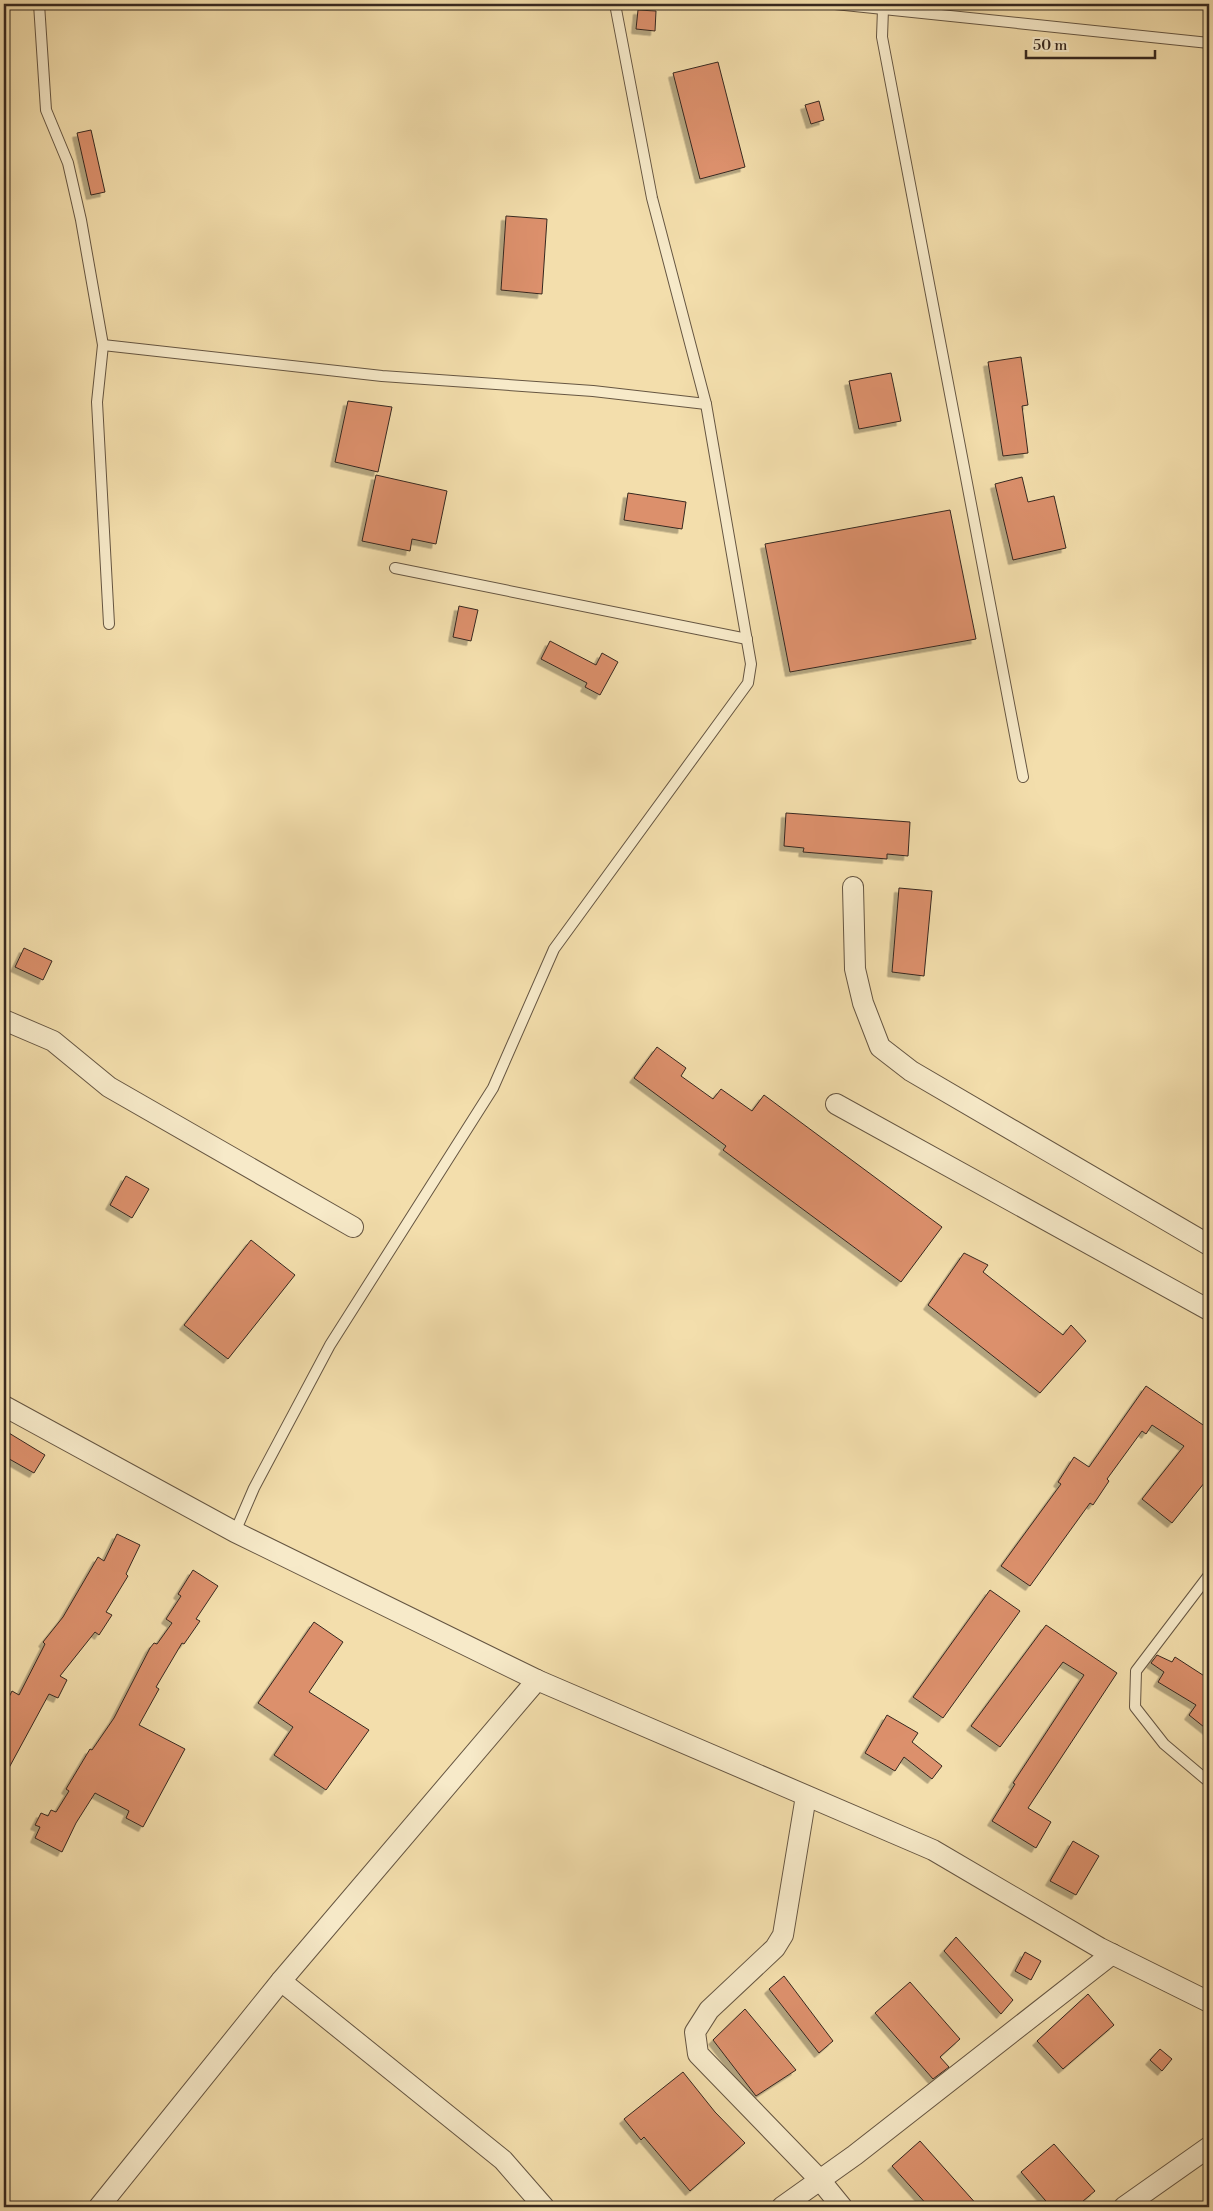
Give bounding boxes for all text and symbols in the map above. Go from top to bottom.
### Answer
scale bar [1026,28,1154,60]
text: 50 m [1033,36,1067,55]

